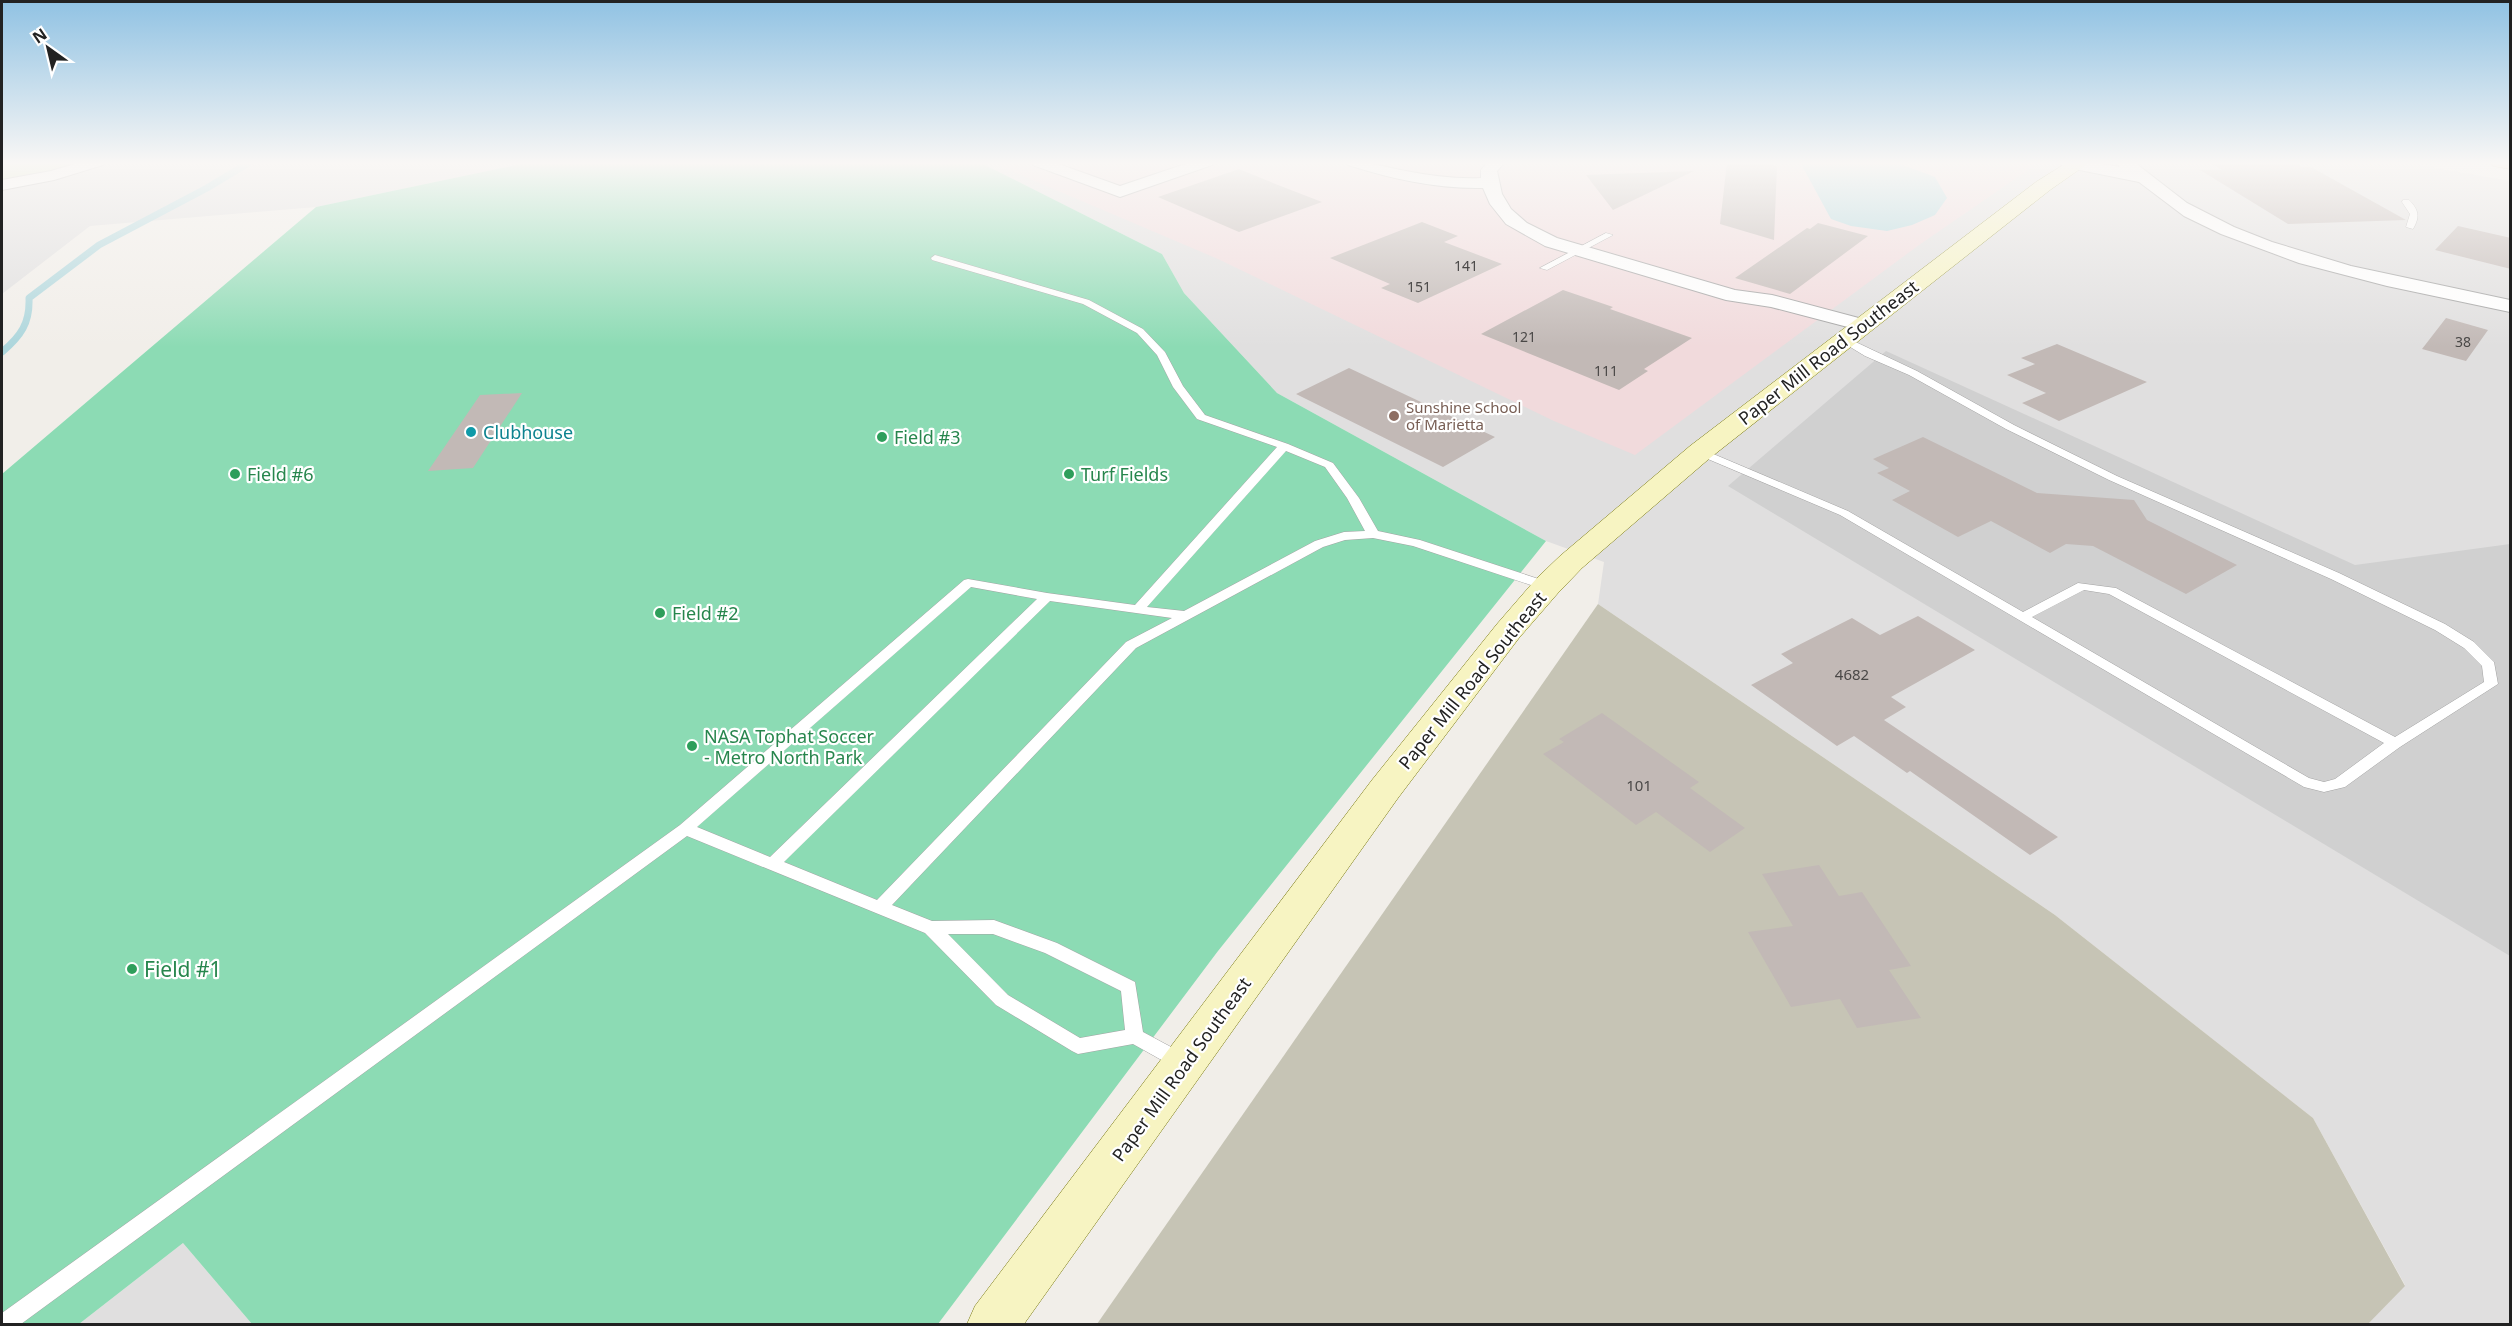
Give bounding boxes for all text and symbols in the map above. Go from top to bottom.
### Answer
north arrow [18,18,78,78]
text: N [28,23,51,48]
house number: 141 [1454,256,1478,275]
street label: Paper Mill Road Southeast [1733,274,1923,430]
house number: 151 [1407,277,1431,296]
house number: 121 [1512,327,1536,346]
house number: 38 [2455,332,2471,351]
house number: 111 [1594,361,1618,380]
place label: Sunshine School of Marietta [1406,397,1521,434]
marker: Sunshine School of Marietta [1387,409,1401,423]
place label: Clubhouse [483,420,573,444]
marker: Clubhouse [464,425,478,439]
place label: Field #3 [894,425,960,449]
marker: Field #3 [875,430,889,444]
place label: Field #6 [247,462,313,486]
place label: Turf Fields [1081,462,1168,486]
marker: Field #6 [228,467,242,481]
marker: Turf Fields [1062,467,1076,481]
street label: Paper Mill Road Southeast [1393,586,1552,774]
place label: Field #2 [672,601,738,625]
marker: Field #2 [653,606,667,620]
house number: 4682 [1835,664,1869,684]
place label: NASA Tophat Soccer - Metro North Park [704,724,875,769]
marker: NASA Tophat Soccer - Metro North Park [685,739,699,753]
house number: 101 [1626,775,1652,795]
place label: Field #1 [144,955,222,983]
marker: Field #1 [125,962,139,976]
street label: Paper Mill Road Southeast [1106,972,1256,1166]

